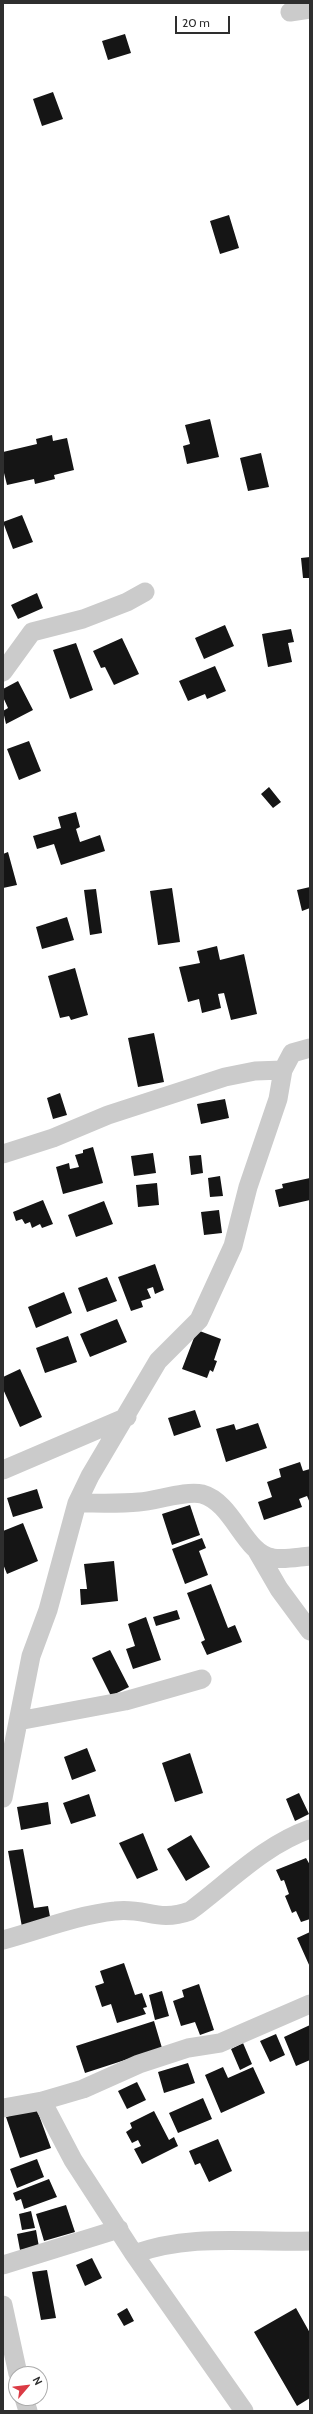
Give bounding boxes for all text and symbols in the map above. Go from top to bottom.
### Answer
scale bar [177,8,232,34]
text: 20 m [182,15,210,30]
north arrow [8,2366,48,2406]
text: N [30,2374,46,2388]

